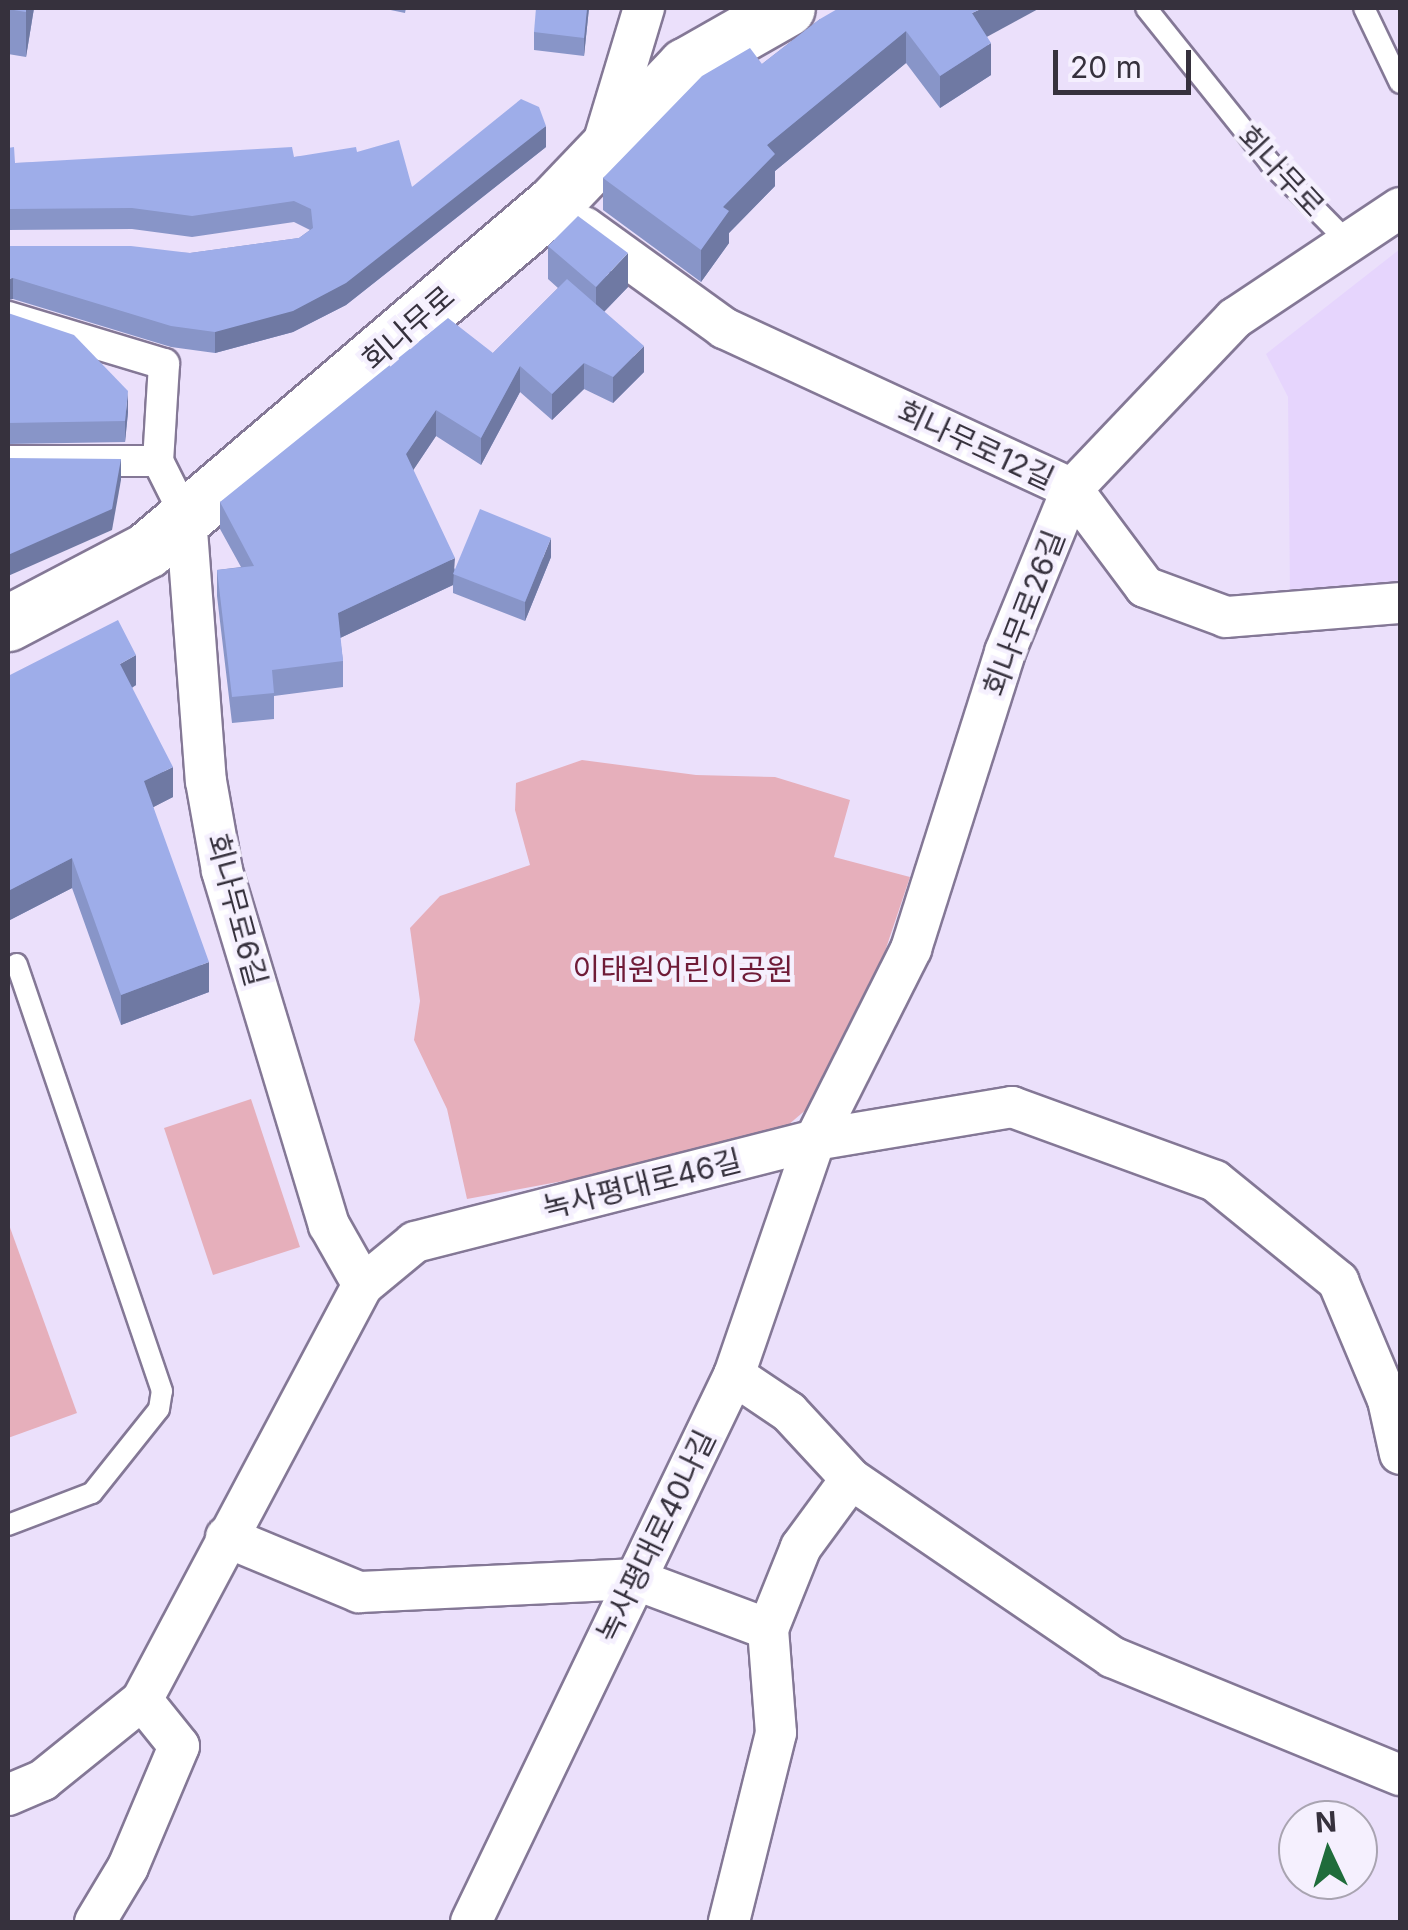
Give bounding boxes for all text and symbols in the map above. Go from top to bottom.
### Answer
scale bar [1058,30,1196,92]
text: 20 m [1070,49,1142,85]
street label: 회나무로 [1230,118,1332,224]
street label: 회나무로 [355,278,461,378]
street label: 회나무로12길 [892,393,1060,497]
street label: 회나무로26길 [976,525,1072,701]
street label: 회나무로6길 [199,830,275,990]
park label: 이태원어린이공원 [573,951,793,987]
street label: 녹사평대로46길 [539,1142,745,1226]
street label: 녹사평대로40나길 [589,1424,723,1648]
north arrow [1278,1800,1378,1900]
text: N [1314,1804,1338,1840]

